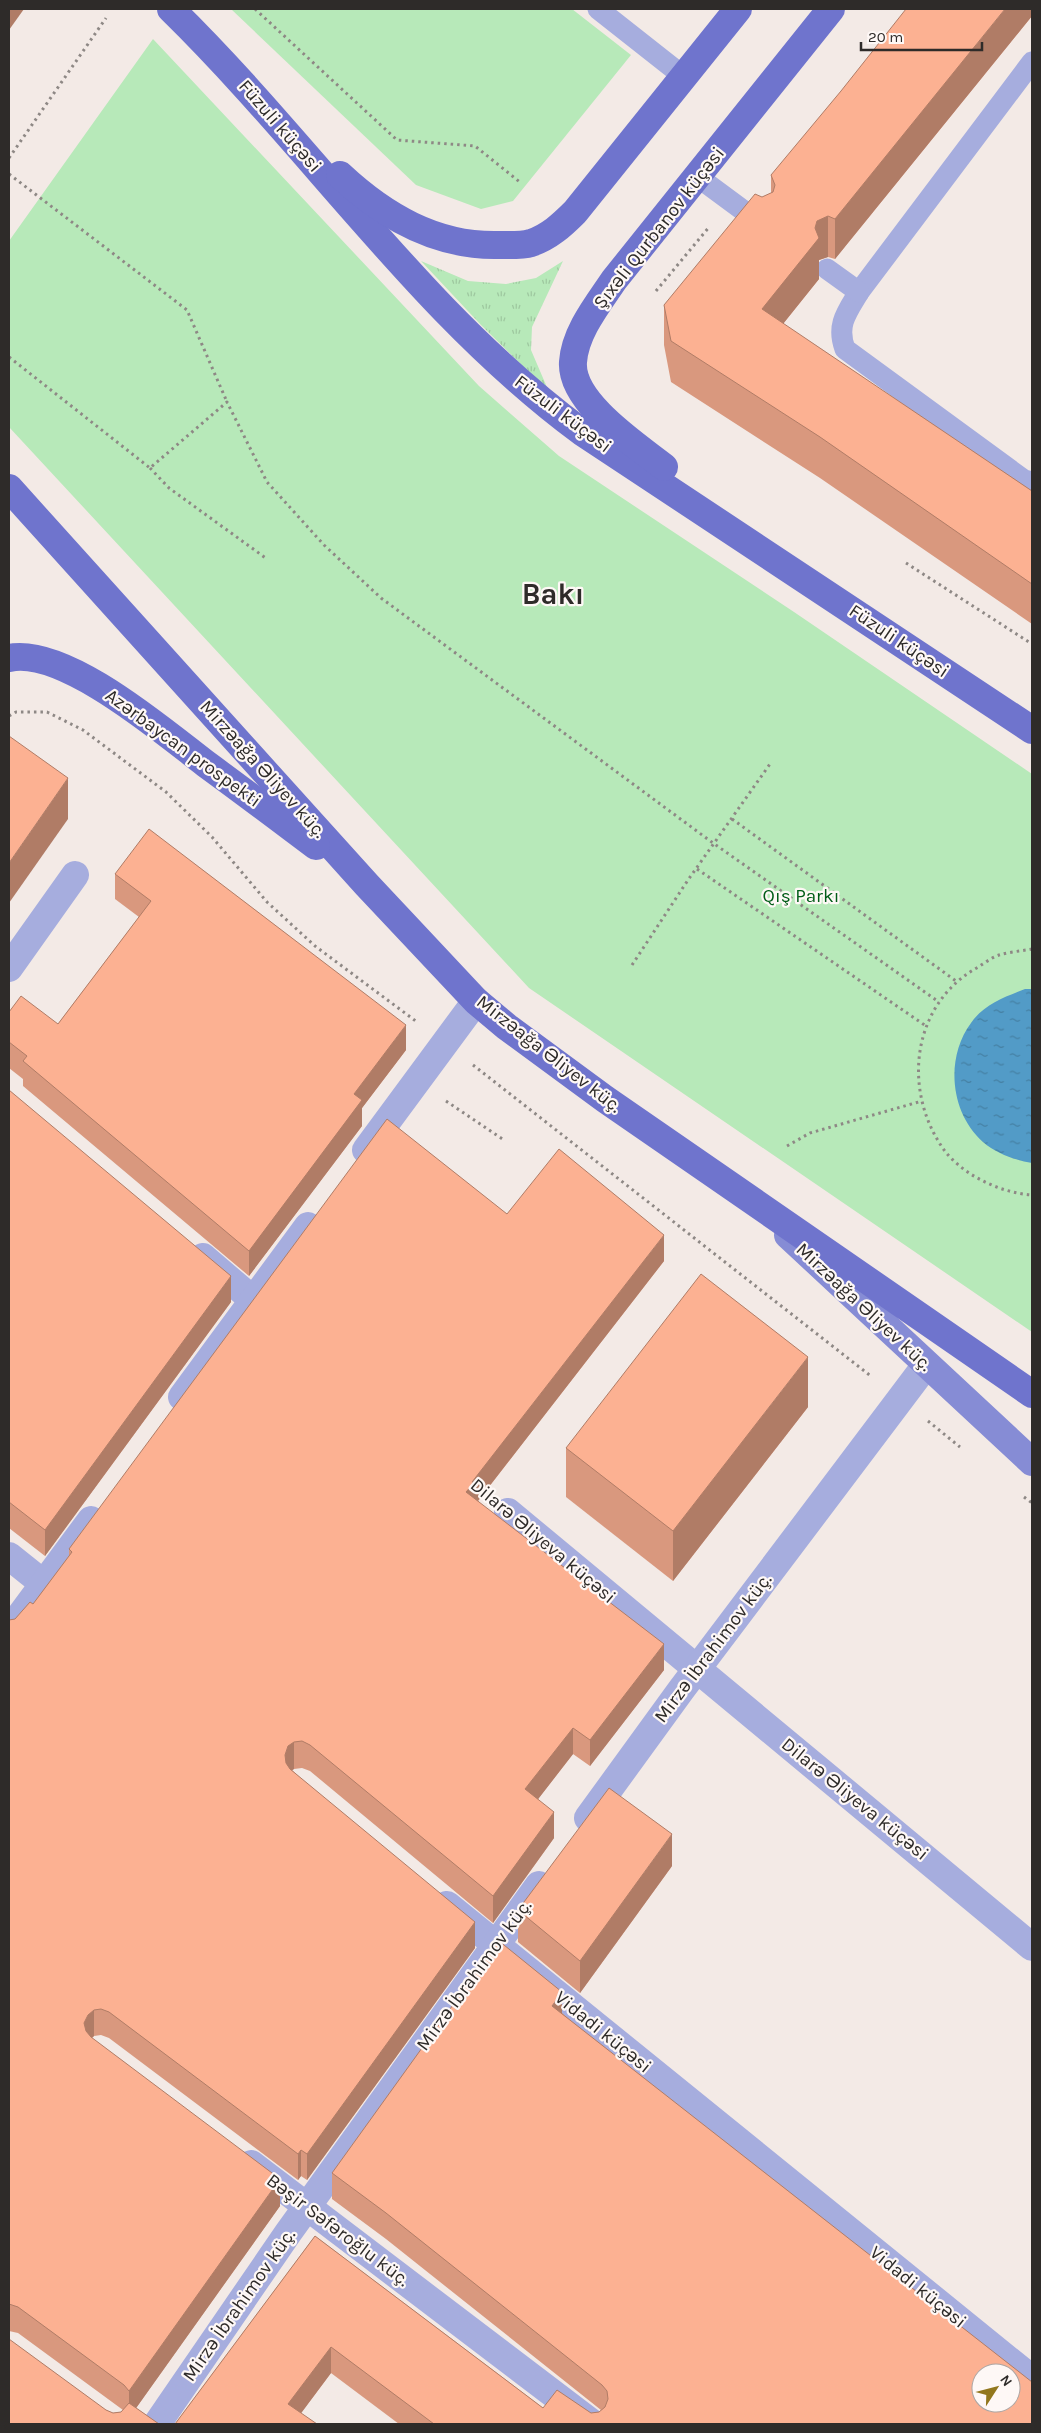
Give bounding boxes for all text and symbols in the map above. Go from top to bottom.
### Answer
scale bar [861,20,982,52]
text: 20 m [868,28,903,46]
street label: Füzuli küçəsi [234,75,326,177]
street label: Şıxəli Qurbanov küçəsi [589,143,729,313]
street label: Füzuli küçəsi [510,371,616,457]
district label: Bakı [522,577,584,611]
street label: Füzuli küçəsi [845,600,953,682]
street label: Azərbaycan prospekti [101,684,265,812]
street label: Mirzəağa Əliyev küç. [195,696,331,842]
park label: Qış Parkı [763,885,839,907]
street label: Mirzəağa Əliyev küç. [472,991,626,1117]
street label: Mirzəağa Əliyev küç. [792,1238,936,1376]
street label: Dilarə Əliyeva küçəsi [466,1474,620,1608]
street label: Mirzə İbrahimov küç. [650,1569,776,1727]
street label: Dilarə Əliyeva küçəsi [777,1733,933,1865]
street label: Mirzə İbrahimov küç. [412,1895,536,2055]
street label: Vidadi küçəsi [550,1986,656,2078]
street label: Bəşir Səfəroğlu küç. [262,2169,414,2291]
street label: Mirzə İbrahimov küç. [178,2224,300,2386]
street label: Vidadi küçəsi [865,2241,971,2333]
north arrow [971,2363,1021,2413]
text: N [996,2372,1016,2390]

